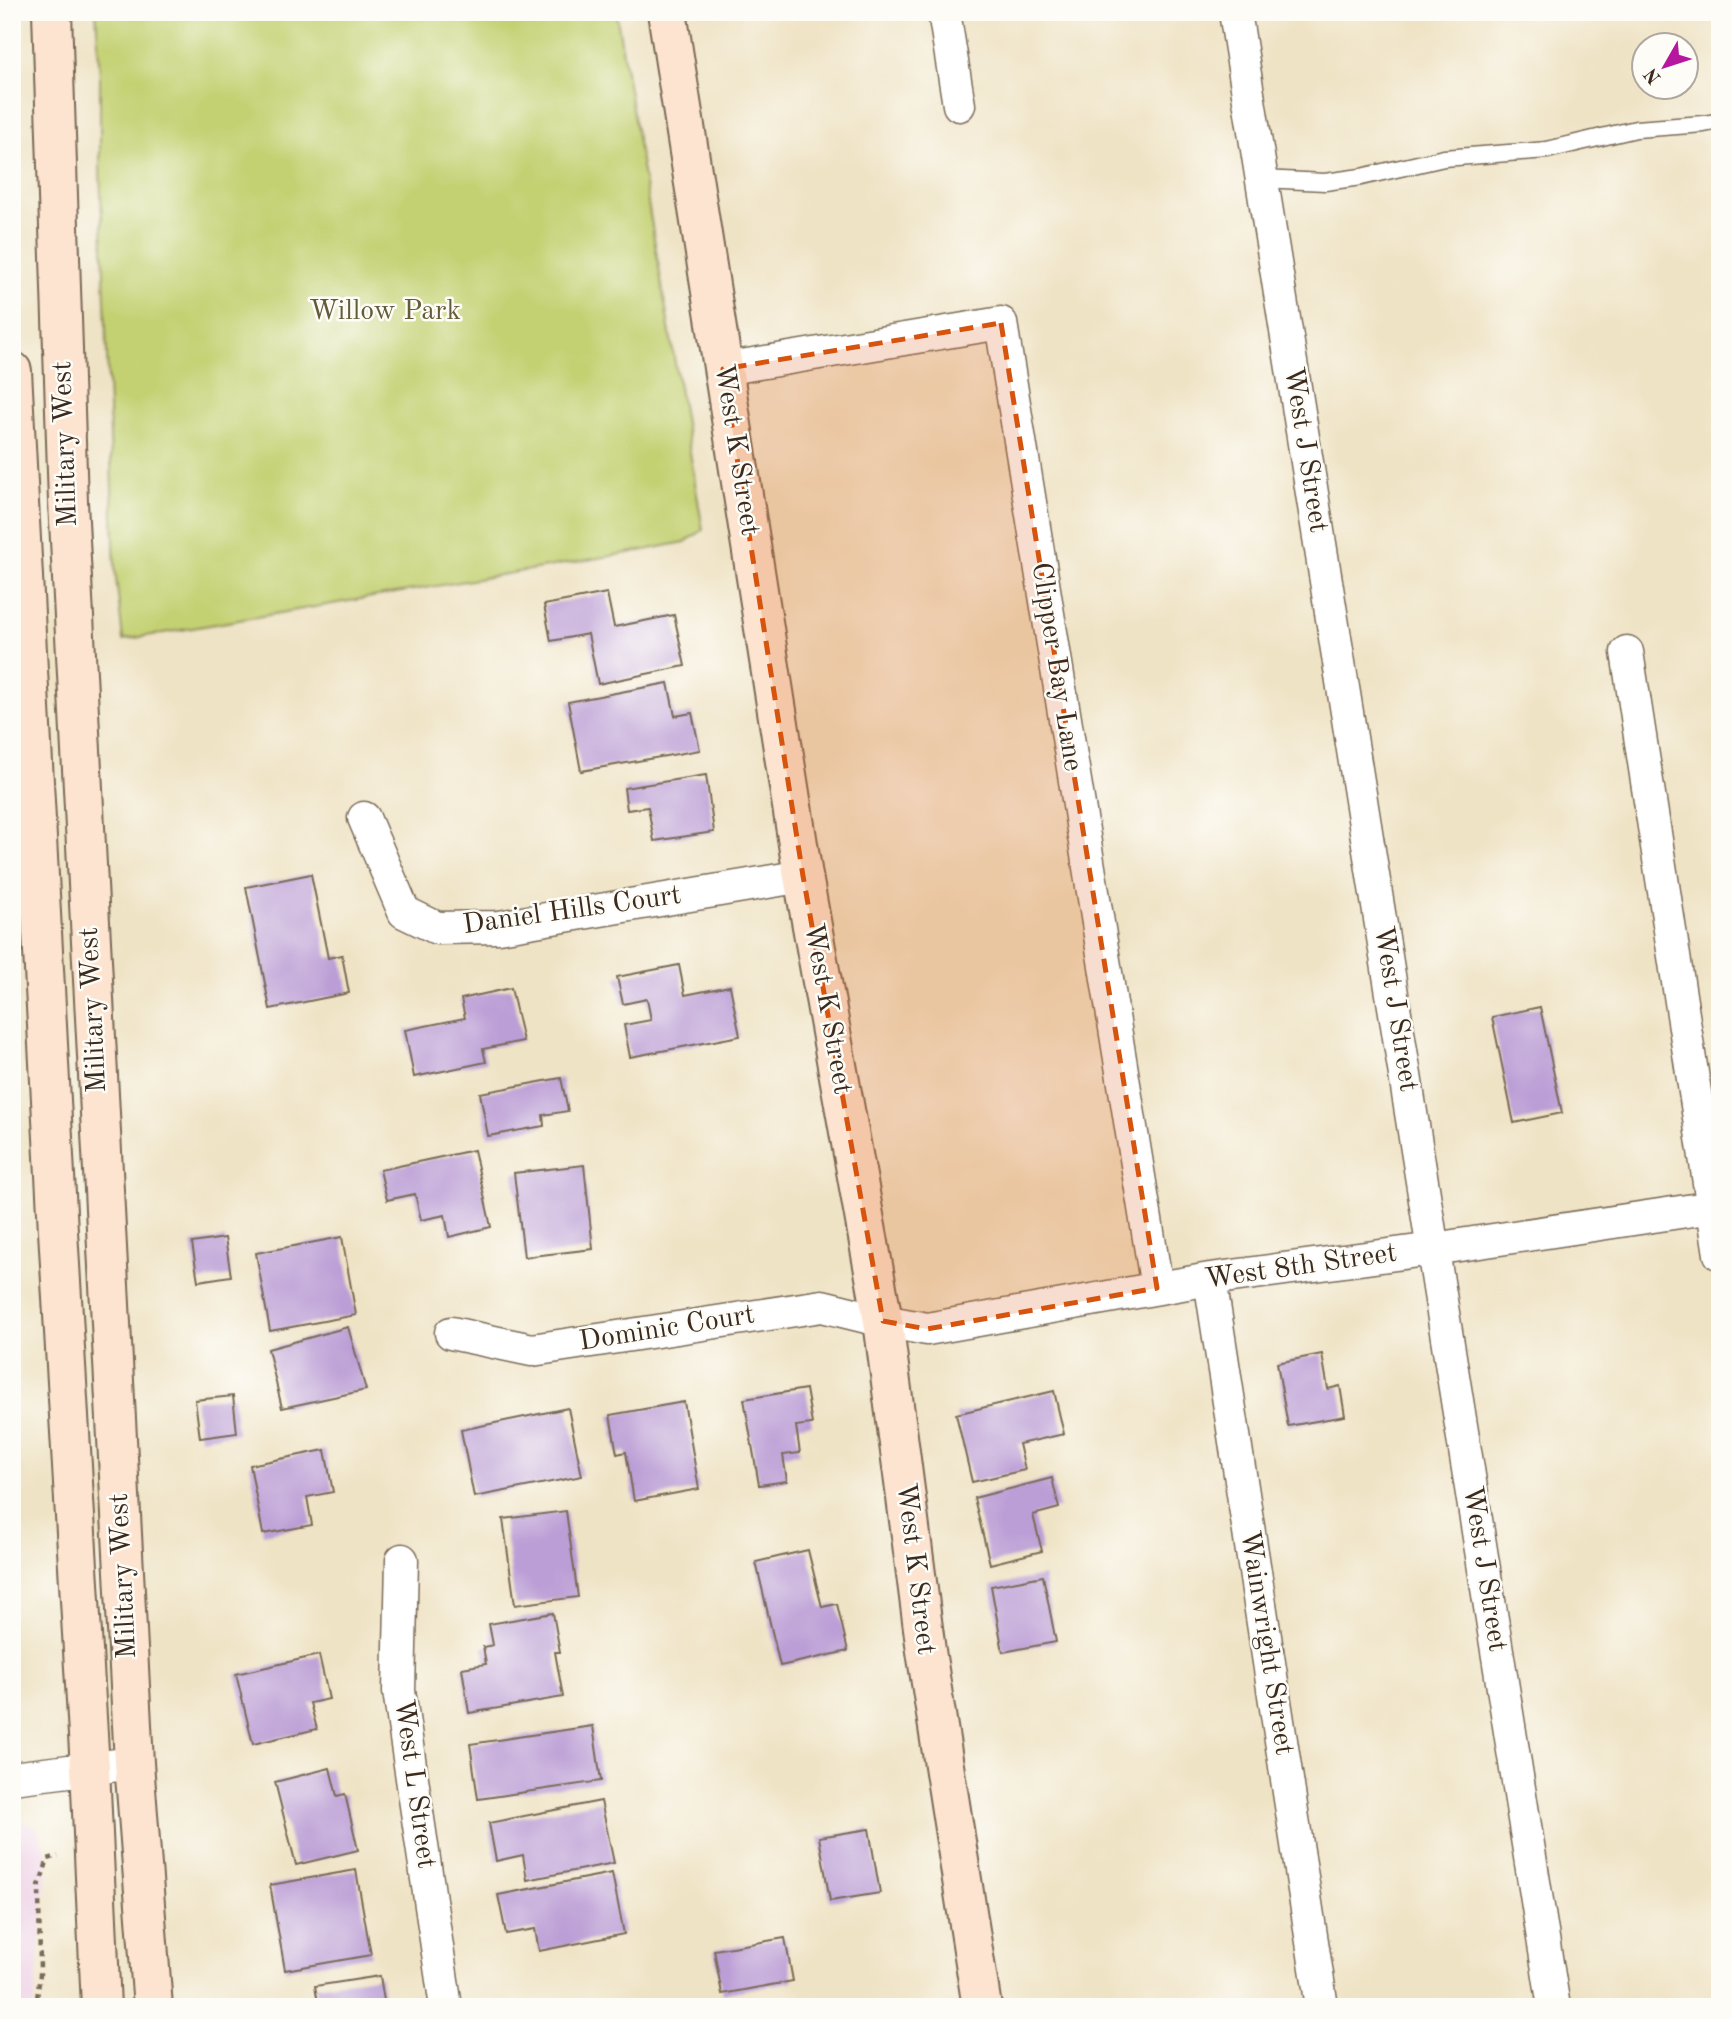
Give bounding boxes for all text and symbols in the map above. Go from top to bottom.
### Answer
north arrow [1630,32,1700,102]
text: N [1641,63,1666,87]
park label: Willow Park [309,298,461,326]
street label: Military West [49,361,83,527]
street label: West K Street [709,362,763,538]
street label: West J Street [1278,365,1332,535]
street label: Clipper Bay Lane [1026,561,1086,773]
street label: Daniel Hills Court [461,882,683,940]
street label: West K Street [798,921,856,1097]
street label: West J Street [1368,924,1422,1094]
street label: Military West [76,926,112,1094]
street label: West 8th Street [1203,1240,1399,1294]
street label: Dominic Court [577,1301,757,1357]
street label: West K Street [891,1481,939,1657]
street label: West J Street [1457,1484,1511,1654]
street label: Military West [106,1492,142,1660]
street label: Wainwright Street [1234,1529,1298,1757]
street label: West L Street [388,1698,440,1870]

